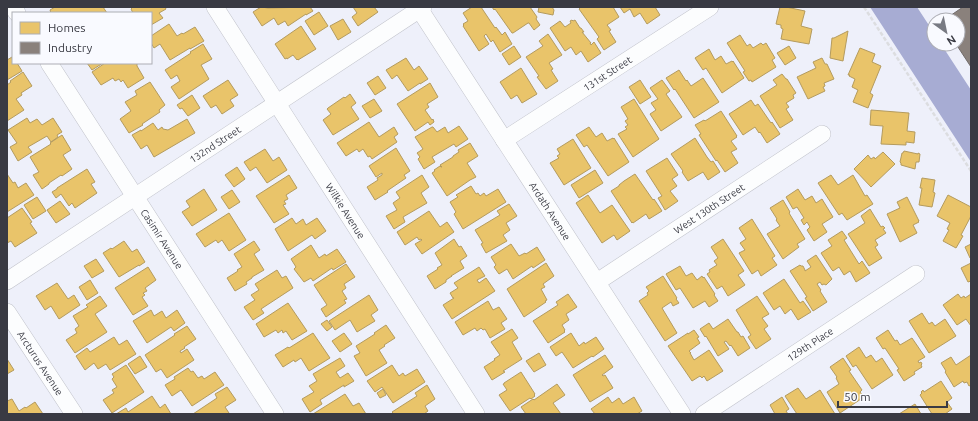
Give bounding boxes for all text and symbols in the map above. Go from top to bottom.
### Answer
legend [12,12,152,64]
north arrow [926,12,966,52]
text: Homes [48,21,86,34]
text: N [945,33,958,48]
text: Industry [48,41,93,54]
street label: 131st Street [581,54,634,93]
street label: 132nd Street [188,124,243,165]
street label: Ardath Avenue [527,180,573,242]
street label: Wilkie Avenue [323,181,367,241]
street label: West 130th Street [672,182,747,236]
street label: Casimir Avenue [138,207,185,271]
street label: 129th Place [785,325,835,364]
street label: Arcturus Avenue [15,329,65,397]
scale bar [838,383,947,409]
text: 50 m [844,390,871,403]

